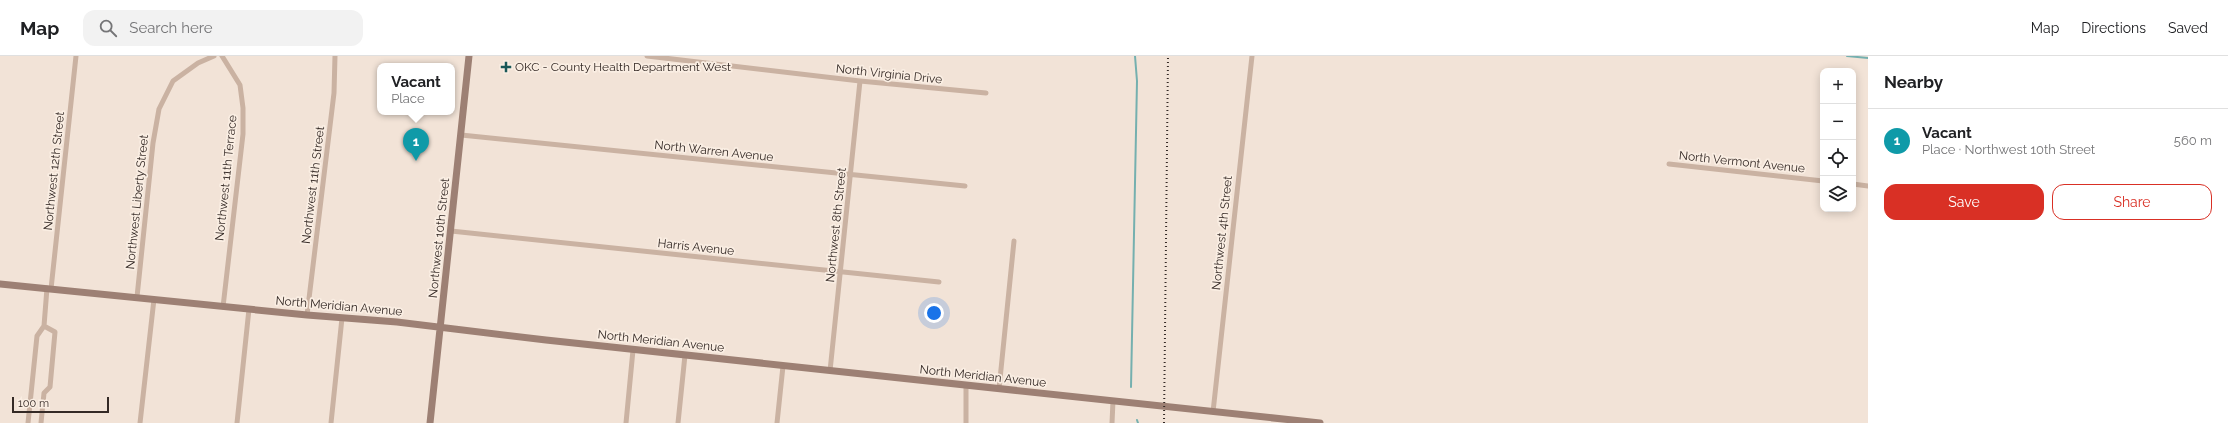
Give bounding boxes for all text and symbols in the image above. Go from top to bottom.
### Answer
search box [83,10,363,46]
text: Map [20,17,59,39]
icon: search [97,17,119,39]
text: Search here [129,19,213,37]
text: Map [2031,20,2059,36]
text: Directions [2081,20,2146,36]
text: Saved [2168,20,2208,36]
place label: OKC - County Health Department West [515,60,731,74]
marker: OKC - County Health Department West [500,61,512,73]
street label: North Virginia Drive [835,61,943,87]
popup [377,63,455,115]
map controls [1820,68,1856,212]
button: + [1820,68,1856,104]
text: Nearby [1884,72,1943,92]
text: Vacant [391,73,441,91]
text: Place [391,91,425,106]
button: − [1820,104,1856,140]
street label: Northwest 12th Street [41,111,67,231]
street label: Northwest 11th Terrace [212,114,240,242]
text: Vacant [1922,124,1972,142]
street label: Northwest 11th Street [299,125,327,245]
pin: 1 [403,128,429,161]
text: 1 [1894,133,1900,148]
text: 560 m [2174,133,2212,148]
street label: Northwest Liberty Street [123,134,151,270]
street label: North Warren Avenue [654,138,774,164]
button: locate [1820,140,1856,176]
text: Place · Northwest 10th Street [1922,142,2095,157]
street label: North Vermont Avenue [1678,148,1806,176]
street label: Northwest 8th Street [823,167,849,283]
street label: Northwest 4th Street [1209,175,1235,291]
button: layers [1820,176,1856,212]
street label: Northwest 10th Street [426,177,452,299]
button: Save [1884,184,2044,220]
button: Share [2052,184,2212,220]
street label: Harris Avenue [657,236,735,258]
street label: North Meridian Avenue [275,293,403,319]
your location [924,303,944,323]
street label: North Meridian Avenue [597,327,725,355]
street label: North Meridian Avenue [919,362,1047,390]
scale bar [12,395,109,414]
text: 100 m [18,397,49,410]

